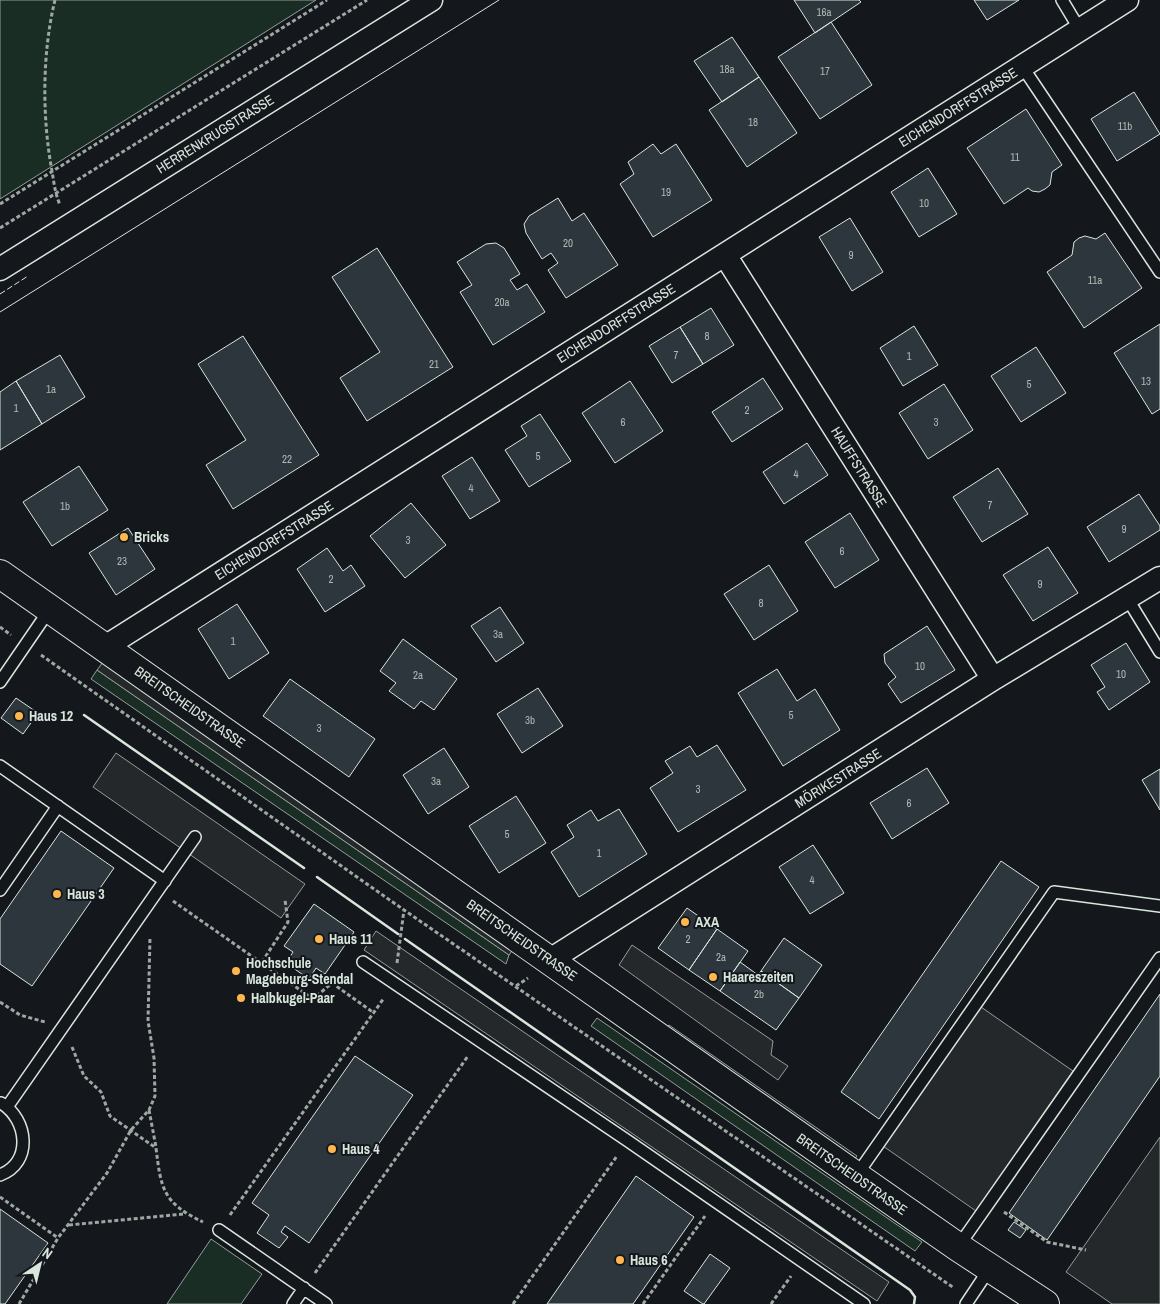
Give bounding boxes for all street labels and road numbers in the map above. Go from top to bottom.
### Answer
street label: EICHENDORFFSTRASSE [895,63,1021,151]
street label: HERRENKRUGSTRASSE [153,91,277,177]
street label: EICHENDORFFSTRASSE [553,279,679,367]
street label: HAUFFSTRASSE [827,423,891,511]
street label: EICHENDORFFSTRASSE [211,496,337,584]
street label: BREITSCHEIDSTRASSE [131,662,249,752]
street label: MÖRIKESTRASSE [791,744,885,812]
street label: BREITSCHEIDSTRASSE [463,895,581,985]
street label: BREITSCHEIDSTRASSE [793,1129,911,1219]

